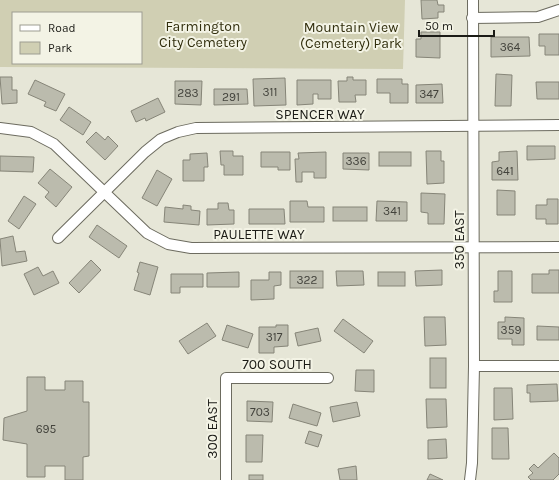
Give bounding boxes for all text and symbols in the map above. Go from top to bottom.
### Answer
legend [12,12,142,64]
scale bar [419,12,494,38]
park label: Farmington City Cemetery [159,18,247,51]
park label: Mountain View (Cemetery) Park [300,19,402,52]
text: 50 m [425,19,453,33]
text: Road [48,21,76,35]
house number: 364 [500,40,521,54]
text: Park [48,41,73,55]
house number: 311 [262,85,278,99]
house number: 283 [177,86,199,100]
house number: 347 [419,87,439,101]
house number: 291 [222,90,240,104]
street label: SPENCER WAY [275,106,365,123]
house number: 336 [345,154,367,168]
house number: 641 [496,164,514,178]
house number: 341 [383,204,401,218]
street label: 350 EAST [451,210,468,270]
street label: PAULETTE WAY [213,226,305,243]
house number: 322 [297,273,318,287]
house number: 359 [501,323,521,337]
house number: 317 [266,330,283,344]
street label: 700 SOUTH [242,356,312,373]
street label: 300 EAST [204,399,221,459]
house number: 703 [250,405,270,419]
house number: 695 [36,422,57,436]

